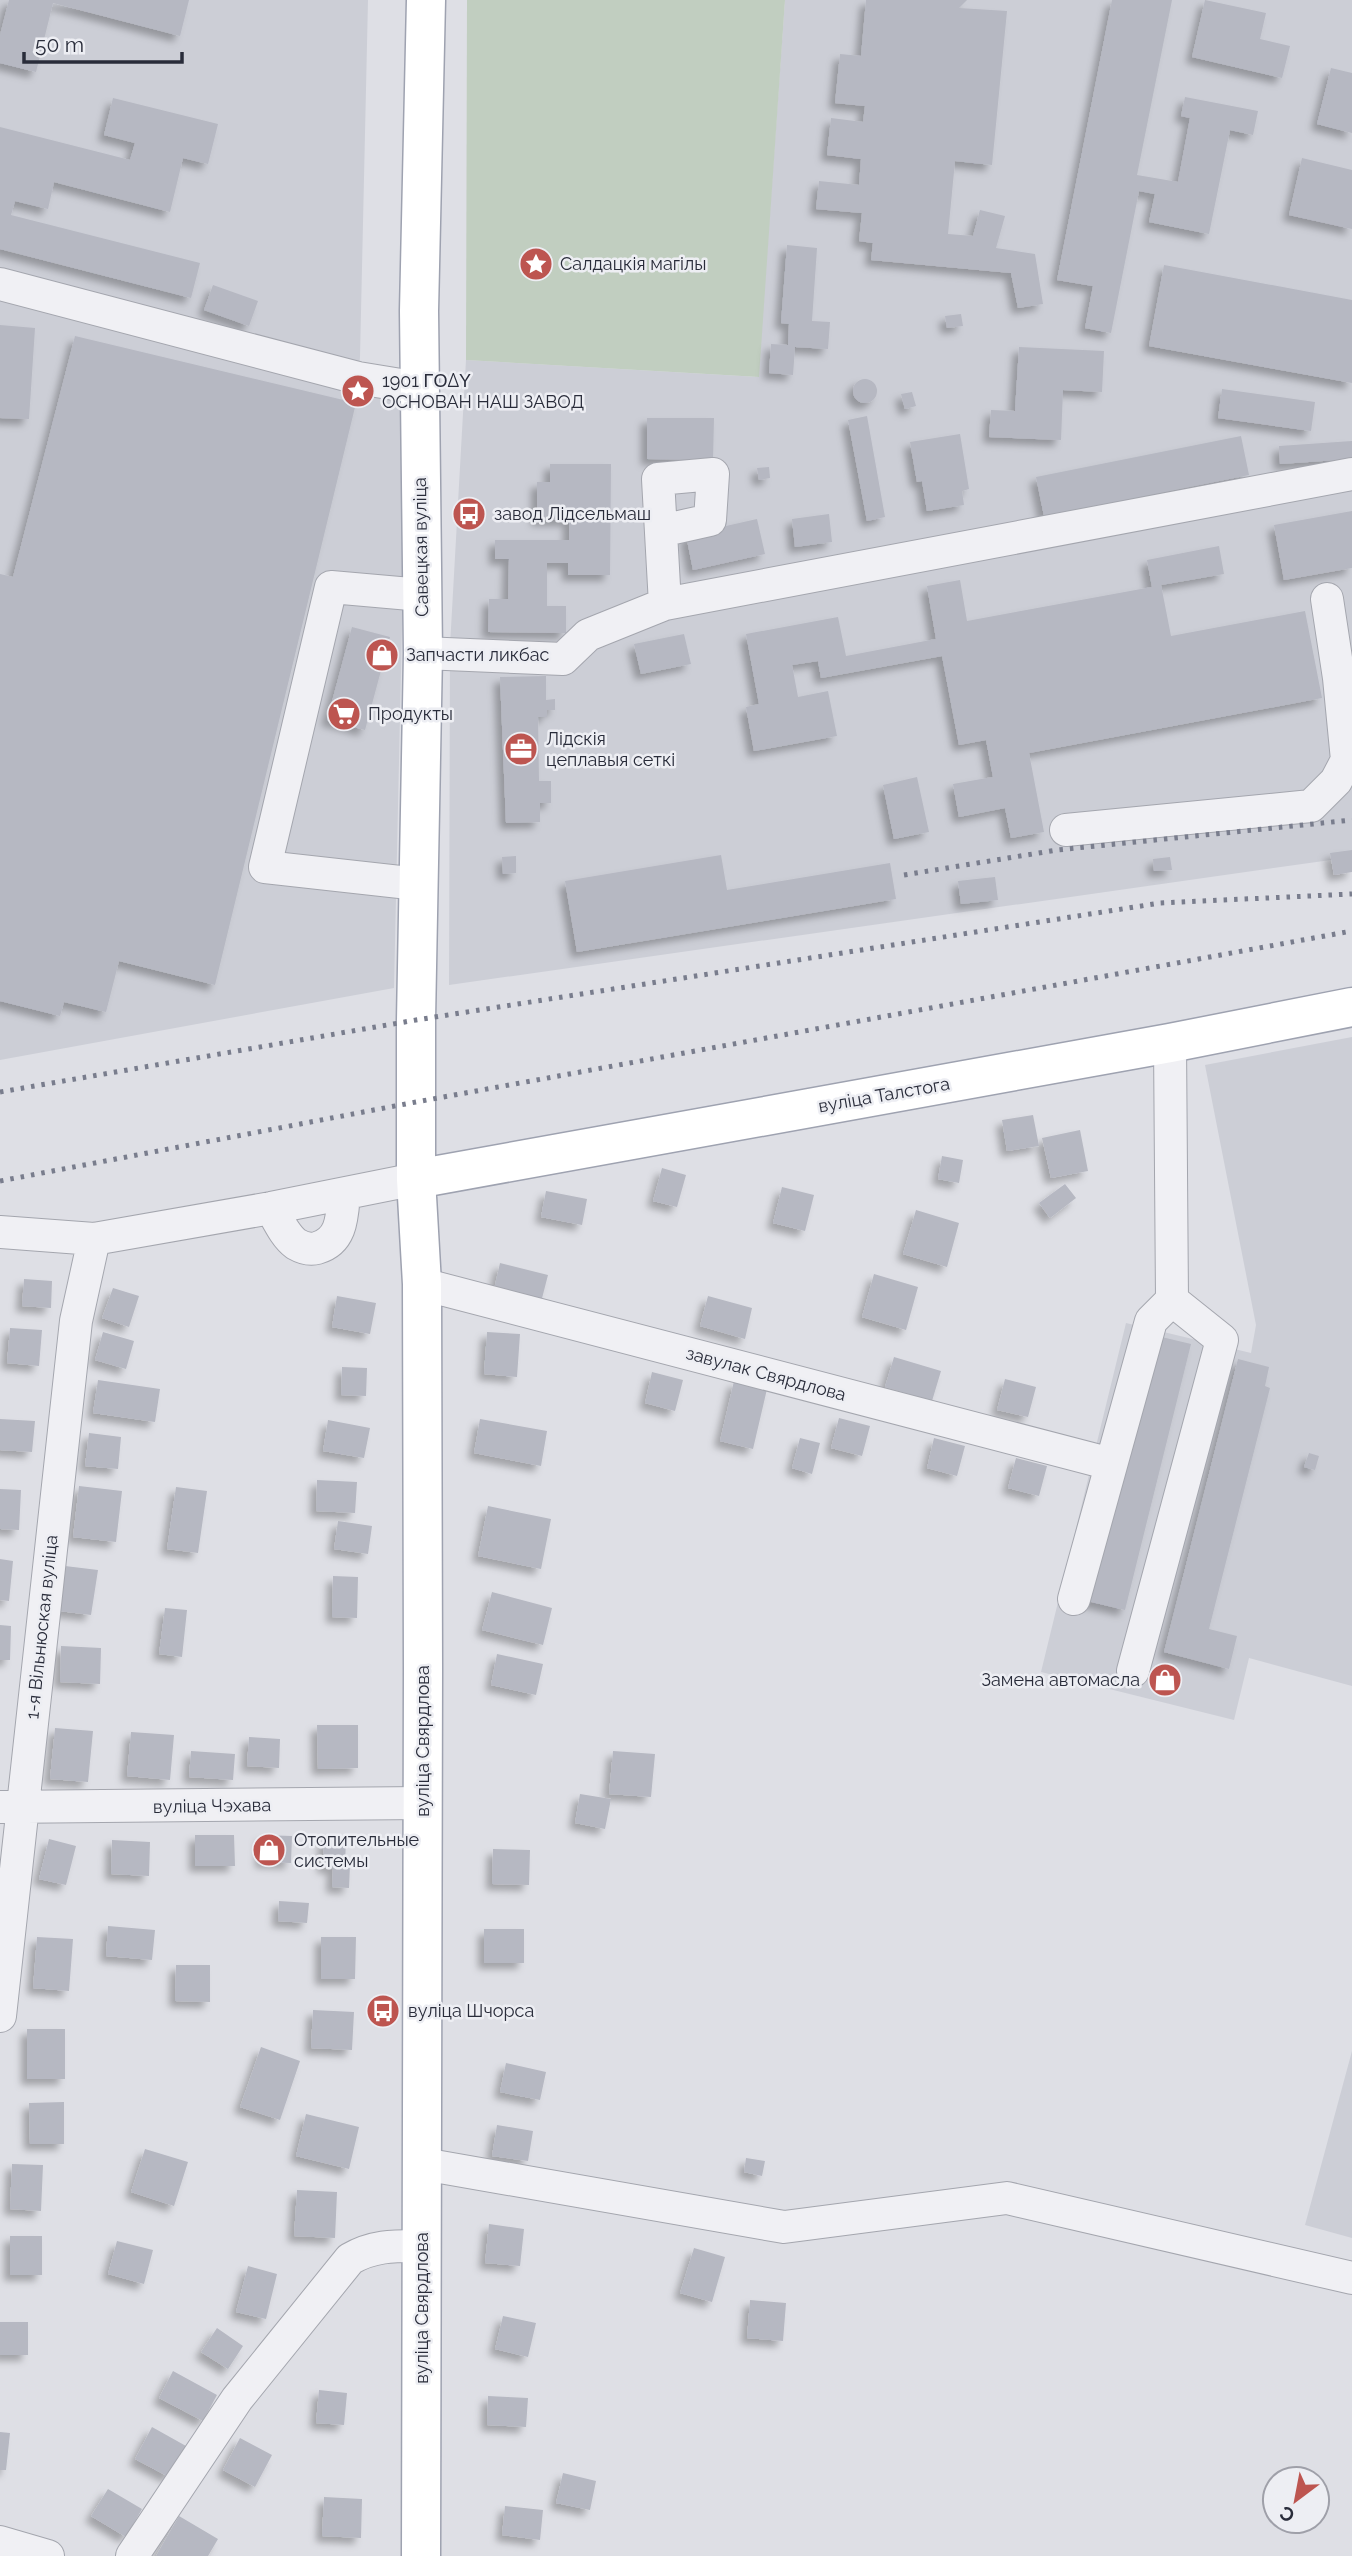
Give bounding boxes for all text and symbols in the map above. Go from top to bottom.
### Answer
scale bar [24,21,182,65]
text: 50 m [35,32,84,57]
place icon: Салдацкія магілы [517,245,555,283]
place label: Салдацкія магілы [560,253,706,274]
place label: 1901 ΓΟΔΥ ОСНОВАН НАШ ЗАВОД [382,370,584,412]
place icon: 1901 ΓΟΔΥ ОСНОВАН НАШ ЗАВОД [339,372,377,410]
street label: Савецкая вуліца [409,477,432,617]
bus stop icon: завод Лідсельмаш [450,495,488,533]
place label: завод Лідсельмаш [494,503,651,524]
shop icon: Запчасти ликбас [363,636,401,674]
place label: Запчасти ликбас [406,644,549,665]
supermarket icon: Продукты [325,695,363,733]
place label: Продукты [368,703,453,724]
place label: Лідскія цеплавыя сеткі [546,728,675,770]
office icon: Лідскія цеплавыя сеткі [502,730,540,768]
street label: вуліца Талстога [816,1073,951,1116]
street label: завулак Свярдлова [684,1342,848,1405]
street label: 1-я Вільнюская вуліца [21,1534,62,1720]
shop icon: Замена автомасла [1146,1661,1184,1699]
street label: вуліца Свярдлова [412,1665,433,1817]
place label: Замена автомасла [981,1669,1140,1690]
street label: вуліца Чэхава [153,1794,271,1817]
place label: Отопительные системы [294,1829,420,1871]
shop icon: Отопительные системы [250,1831,288,1869]
bus stop icon: вуліца Шчорса [364,1992,402,2030]
place label: вуліца Шчорса [408,2000,534,2021]
street label: вуліца Свярдлова [411,2232,432,2384]
north arrow [1261,2465,1331,2535]
text: С [1276,2502,1298,2527]

